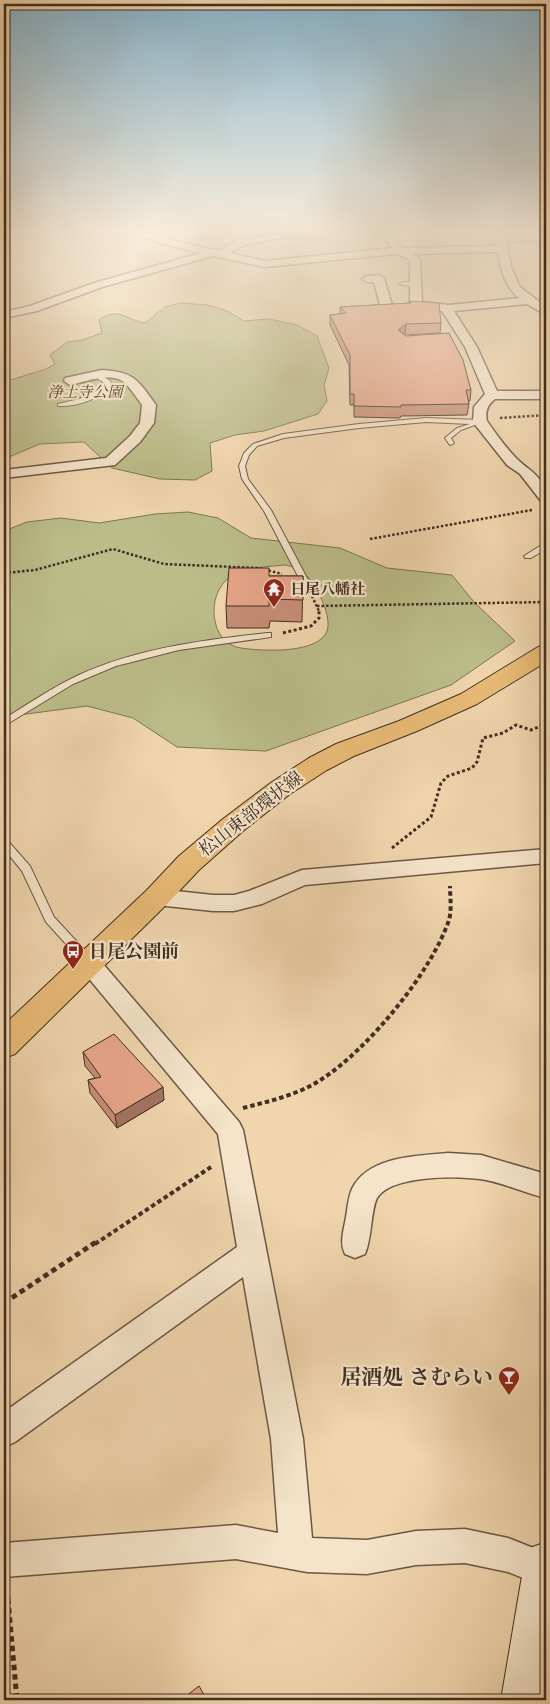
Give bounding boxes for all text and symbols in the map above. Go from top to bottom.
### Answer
park label: 浄土寺公園 [47,382,125,402]
temple icon: 日尾八幡社 [262,577,286,608]
place label: 日尾八幡社 [290,579,365,599]
street label: 松山東部環状線 [194,765,308,863]
bus stop icon: 日尾公園前 [61,939,85,970]
place label: 日尾公園前 [89,939,179,964]
place label: 居酒処 さむらい [340,1363,493,1392]
bar icon: 居酒処 さむらい [497,1365,521,1396]

